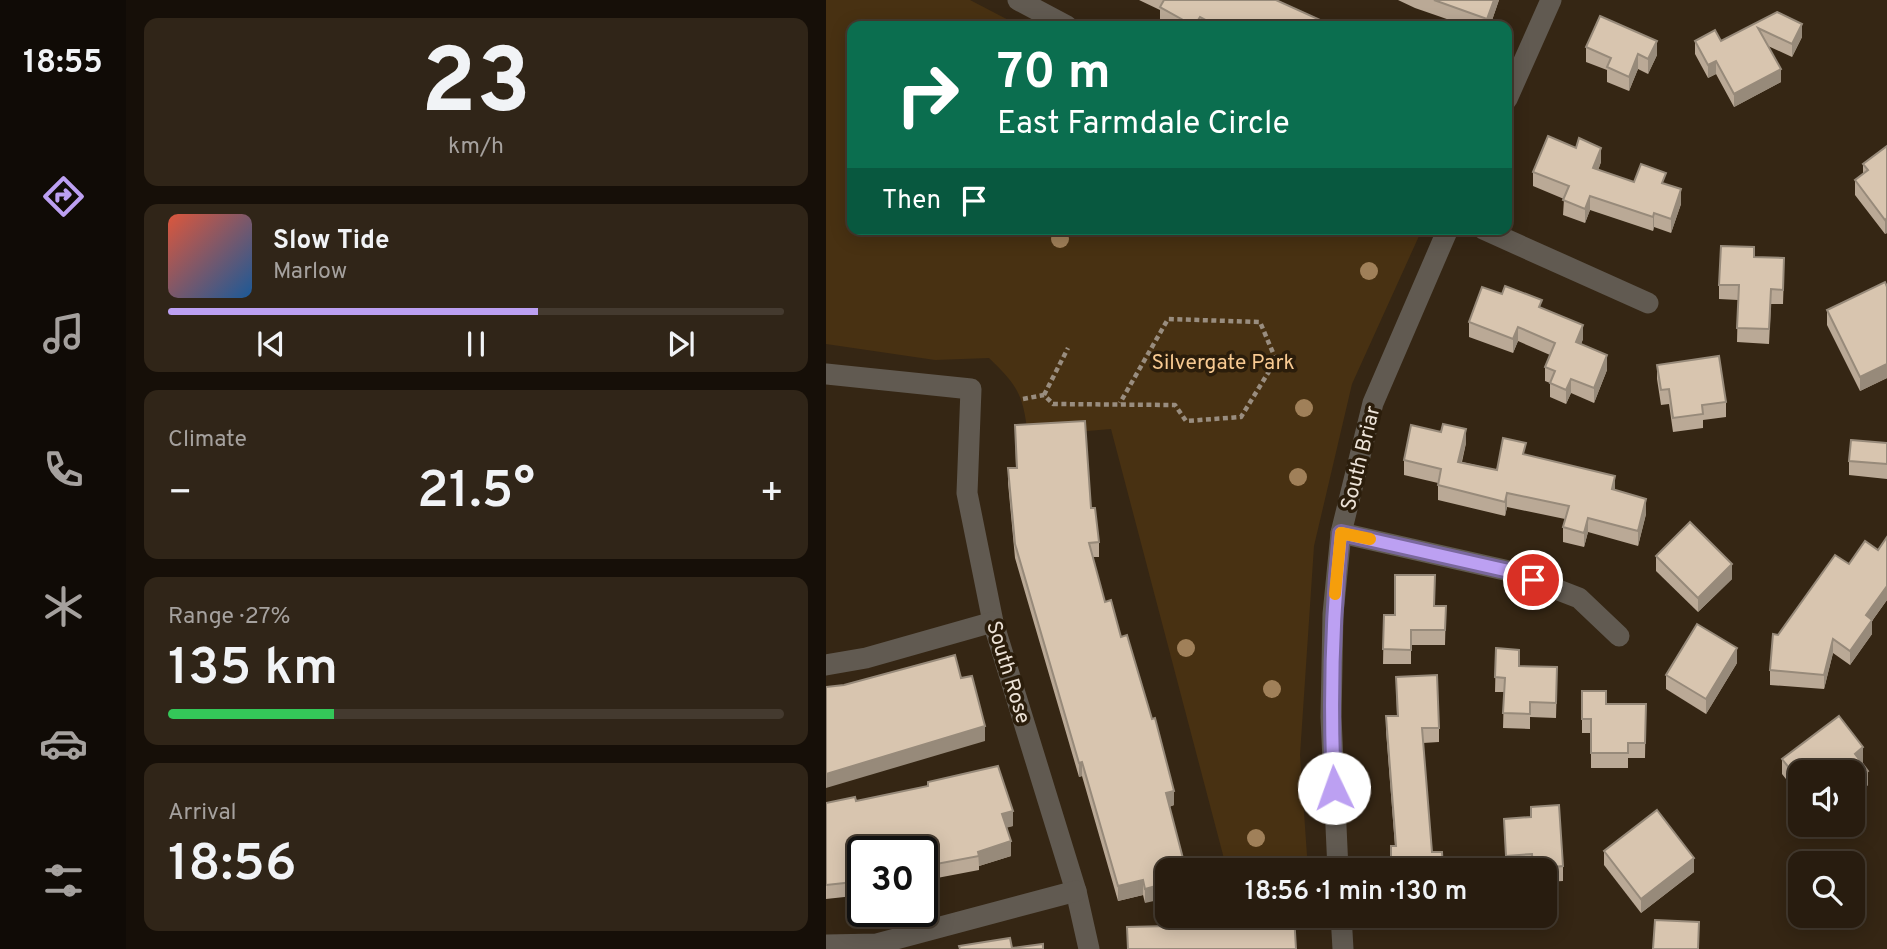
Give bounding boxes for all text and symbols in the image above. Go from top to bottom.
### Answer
text: 23 [421,30,531,145]
text: 18:55 [23,44,103,84]
text: 70 m [997,44,1111,106]
icon: right [882,49,973,140]
text: East Farmdale Circle [997,105,1290,145]
text: km/h [448,133,504,162]
icon: directions [39,172,88,221]
icon: arrive [955,182,993,220]
text: Then [882,185,941,218]
text: Slow Tide [273,225,390,258]
text: Marlow [273,258,347,287]
icon: music [39,309,88,358]
icon: previous [252,325,290,363]
icon: pause [457,325,495,363]
icon: next [662,325,700,363]
park label: Silvergate Park [1151,350,1295,377]
street label: South Briar [1335,403,1387,513]
text: Climate [168,426,247,455]
icon: phone [39,445,88,494]
text: 21.5° [417,460,535,526]
text: − [168,470,193,519]
text: + [759,470,784,519]
pin [1503,550,1563,610]
icon: arrive [1514,561,1552,599]
icon: climate [39,582,88,631]
text: Range · 27% [168,603,291,632]
street label: South Rose [979,618,1036,727]
text: 135 km [168,637,338,703]
icon: car [39,719,88,768]
position arrow [1297,751,1371,825]
map controls [1788,760,1865,928]
button: sound [1788,760,1865,837]
text: Arrival [168,799,237,828]
text: 18:56 [168,833,297,899]
speed limit sign: 30 [847,836,938,927]
button: search [1788,851,1865,928]
icon: filters [39,856,88,905]
text: 18:56 · 1 min · 130 m [1245,876,1467,909]

